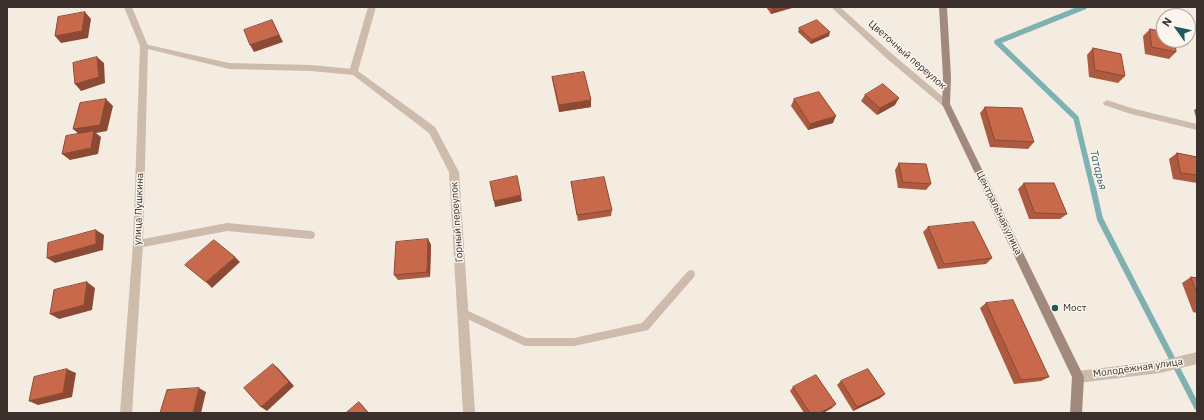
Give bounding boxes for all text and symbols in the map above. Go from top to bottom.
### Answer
north arrow [1156,8,1196,48]
text: N [1159,15,1175,29]
street label: Цветочный переулок [866,18,948,92]
water label: Татарья [1087,149,1109,191]
street label: Центральная улица [973,169,1025,257]
street label: улица Пушкина [132,173,146,245]
street label: Горный переулок [448,181,466,263]
place label: Мост [1063,302,1087,314]
marker: Мост [1050,303,1060,313]
street label: Молодёжная улица [1092,356,1184,380]

